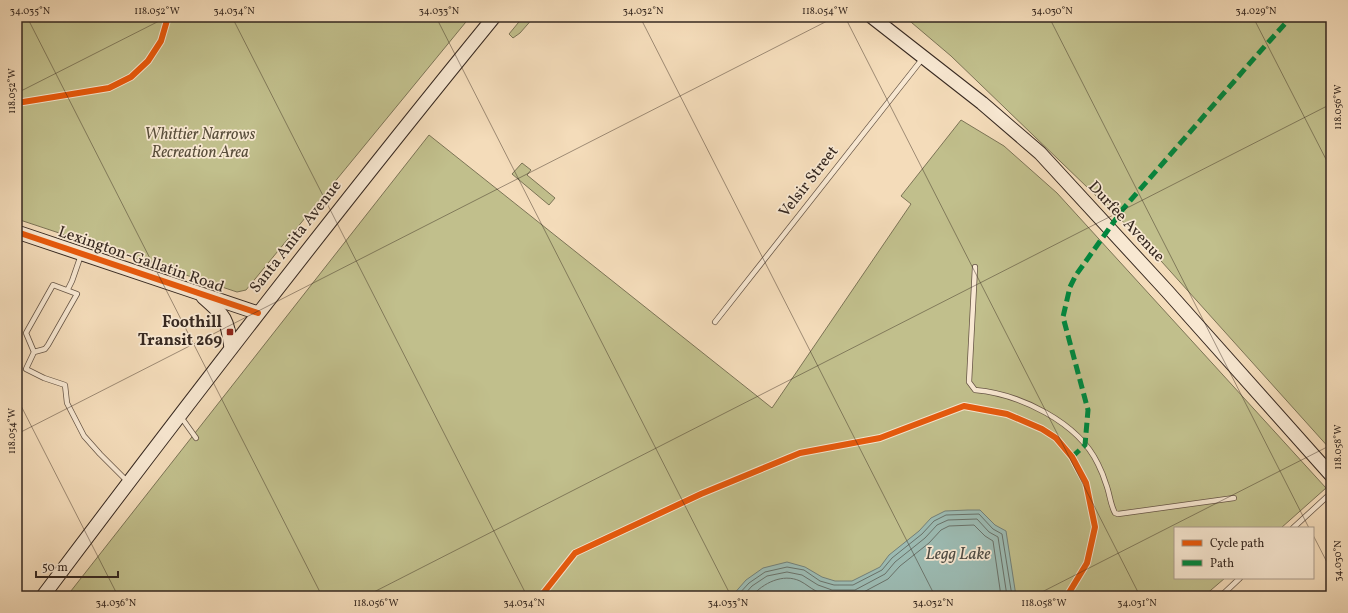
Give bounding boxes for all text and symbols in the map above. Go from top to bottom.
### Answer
text: 34.035°N [10,4,51,18]
text: 118.052°W [134,4,180,18]
text: 34.034°N [213,4,255,18]
text: 34.033°N [419,4,460,18]
text: 34.032°N [623,4,664,18]
text: 118.054°W [802,4,848,18]
text: 34.030°N [1031,4,1073,18]
text: 34.029°N [1236,4,1277,18]
text: 118.052°W [5,68,19,114]
text: 118.056°W [1331,84,1345,130]
park label: Whittier Narrows Recreation Area [145,124,256,164]
street label: Velsir Street [774,141,844,222]
street label: Santa Anita Avenue [245,176,347,298]
street label: Durfee Avenue [1083,177,1169,267]
street label: Lexington-Gallatin Road [55,221,227,299]
place label: Foothill Transit 269 [138,312,223,352]
marker: Foothill Transit 269 [225,327,235,337]
text: 118.054°W [5,408,19,454]
text: 118.058°W [1331,424,1345,470]
legend [1174,527,1314,579]
text: Cycle path [1210,536,1265,552]
text: 34.030°N [1331,540,1345,582]
water label: Legg Lake [925,543,991,566]
scale bar [36,553,118,579]
text: Path [1210,556,1234,572]
text: 50 m [42,560,68,576]
text: 34.036°N [96,596,137,610]
text: 118.056°W [353,596,399,610]
text: 34.034°N [503,596,545,610]
text: 34.033°N [708,596,749,610]
text: 34.032°N [913,596,954,610]
text: 118.058°W [1021,596,1067,610]
text: 34.031°N [1117,596,1157,610]

